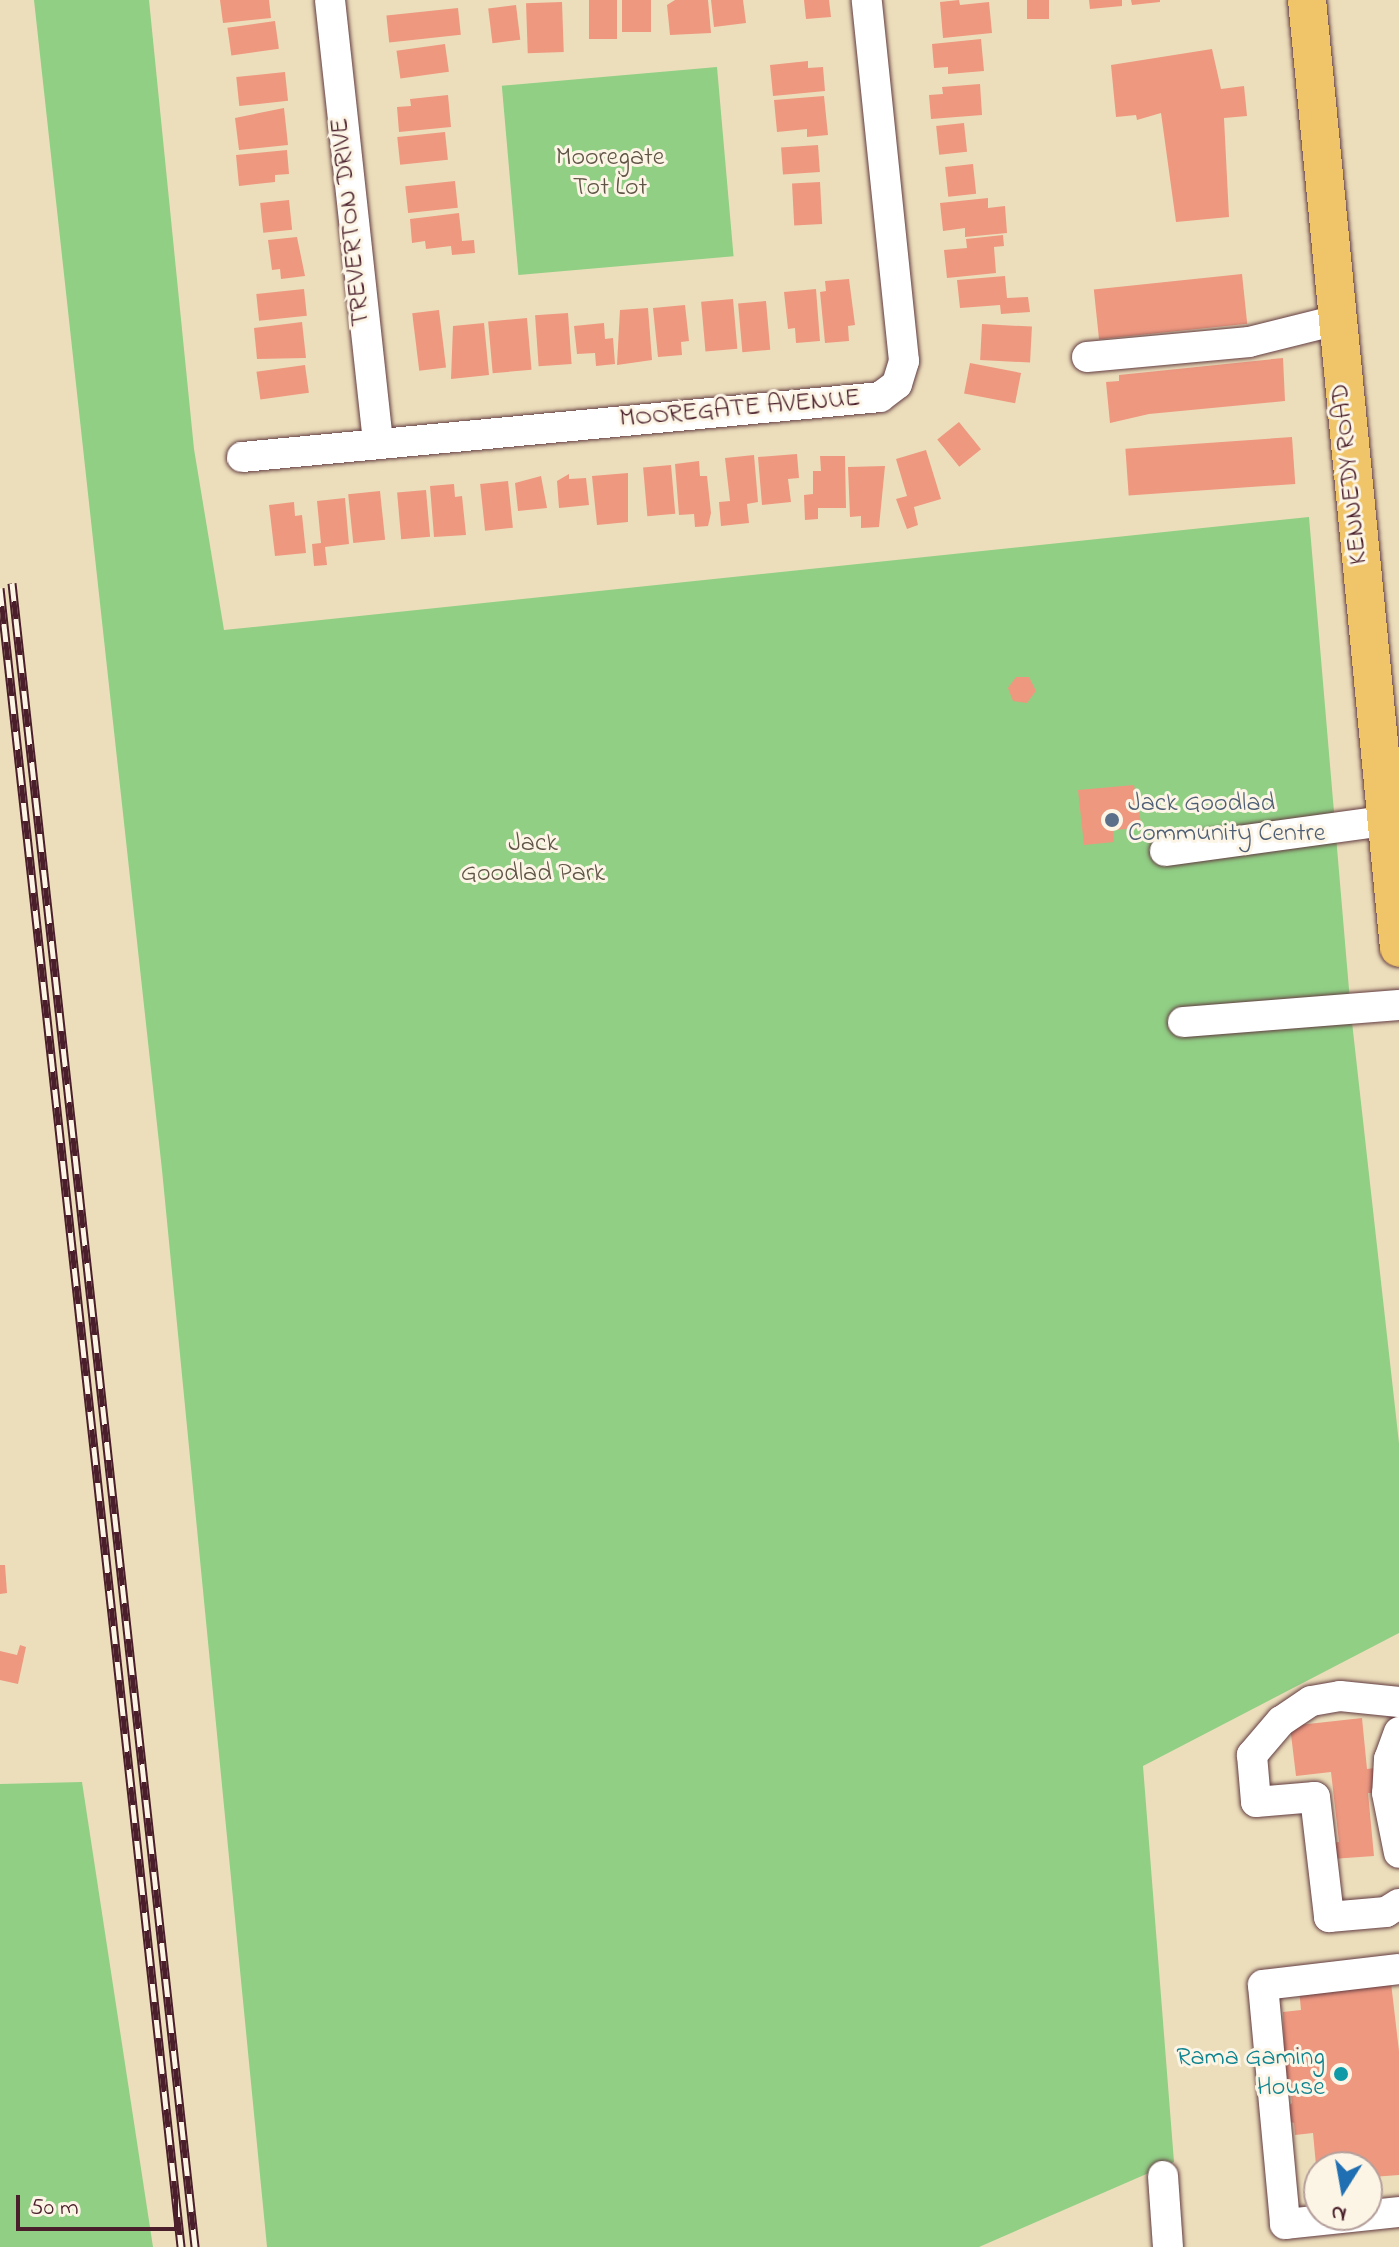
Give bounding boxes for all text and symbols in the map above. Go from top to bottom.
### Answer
street label: TREVERTON DRIVE [326,116,378,328]
park label: Mooregate Tot Lot [556,143,664,204]
street label: KENNEDY ROAD [1326,382,1376,566]
street label: MOOREGATE AVENUE [618,384,862,436]
place label: Jack Goodlad Community Centre [1128,789,1325,850]
marker: Jack Goodlad Community Centre [1103,811,1121,829]
park label: Jack Goodlad Park [461,829,605,890]
place label: Rama Gaming House [1176,2043,1325,2104]
marker: Rama Gaming House [1332,2065,1350,2083]
north arrow [1303,2151,1383,2231]
scale bar [20,2179,182,2229]
text: 50 m [30,2191,79,2226]
text: N [1328,2195,1349,2230]

